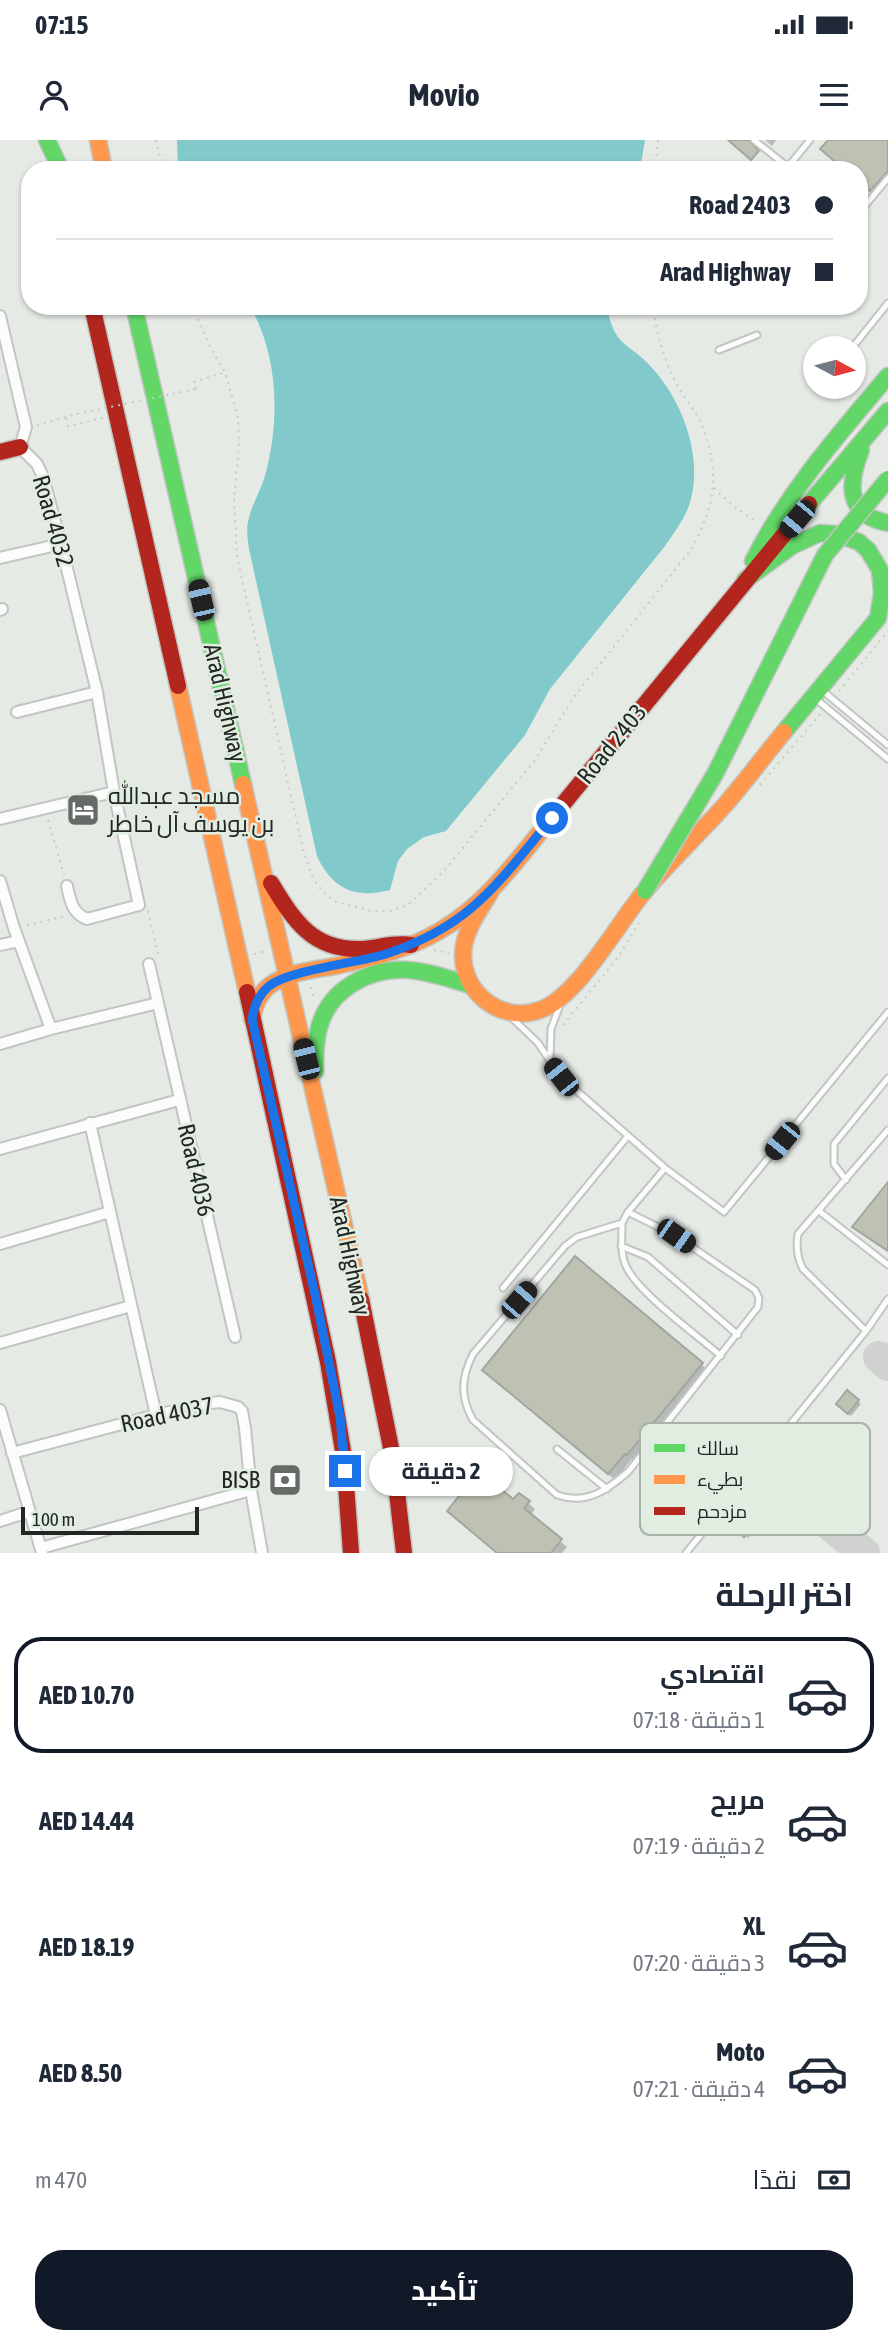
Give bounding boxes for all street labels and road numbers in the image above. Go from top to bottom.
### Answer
street label: Road 4032 [28,472,79,570]
street label: Arad Highway [199,641,252,765]
street label: Road 2403 [571,699,652,789]
street label: Road 4036 [173,1121,220,1219]
street label: Arad Highway [325,1194,376,1318]
street label: Road 4037 [118,1392,216,1438]

